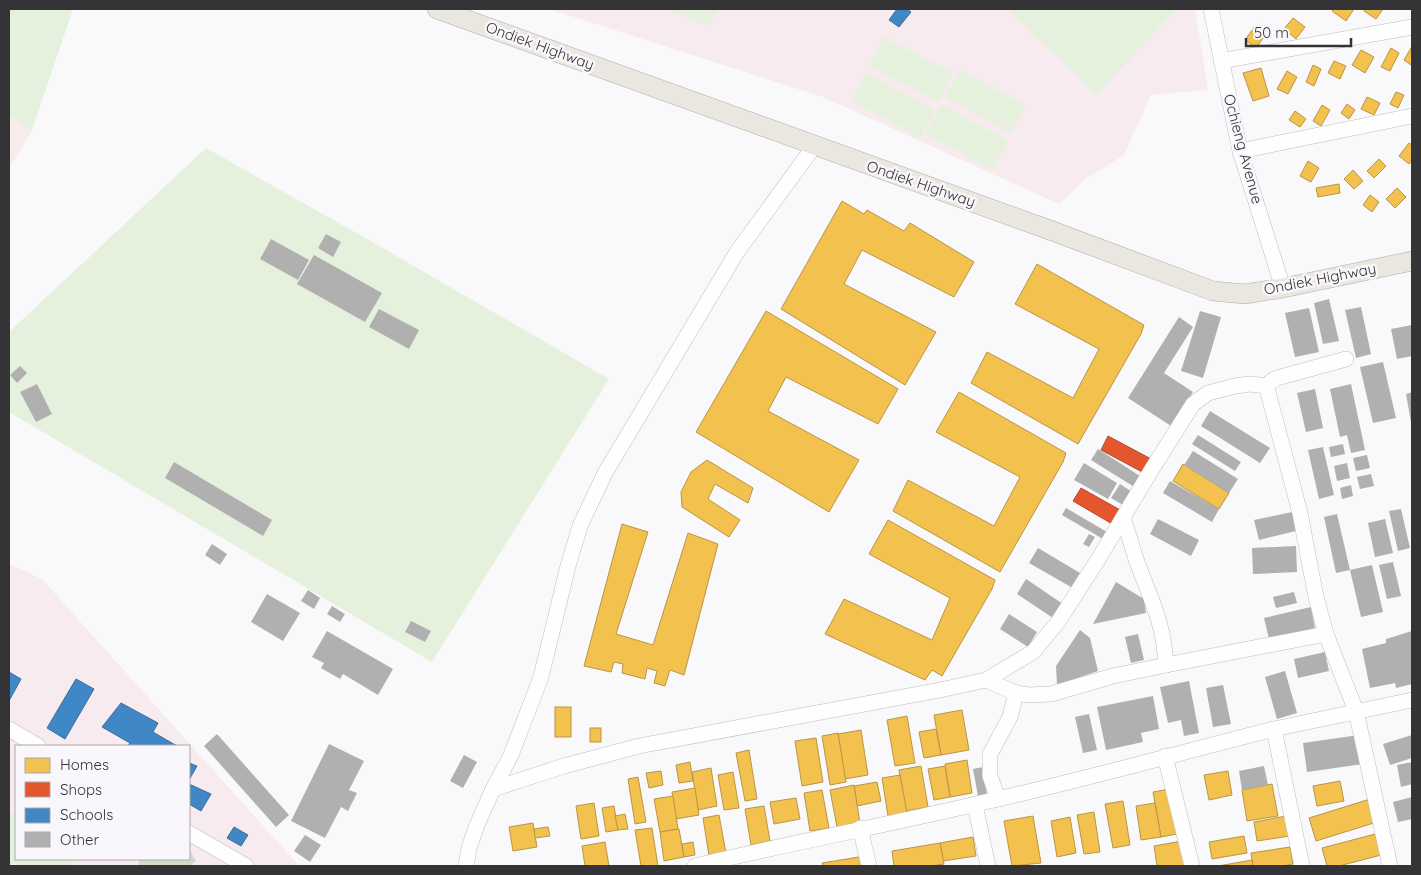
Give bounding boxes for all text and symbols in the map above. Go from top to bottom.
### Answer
scale bar [1246,15,1351,47]
street label: Ondiek Highway [483,17,597,74]
text: 50 m [1254,23,1289,42]
street label: Ochieng Avenue [1220,92,1267,206]
street label: Ondiek Highway [864,156,978,211]
street label: Ondiek Highway [1262,258,1378,299]
legend [15,745,190,860]
text: Homes [60,755,109,774]
text: Shops [60,780,102,799]
text: Schools [60,805,113,824]
text: Other [60,830,100,849]

